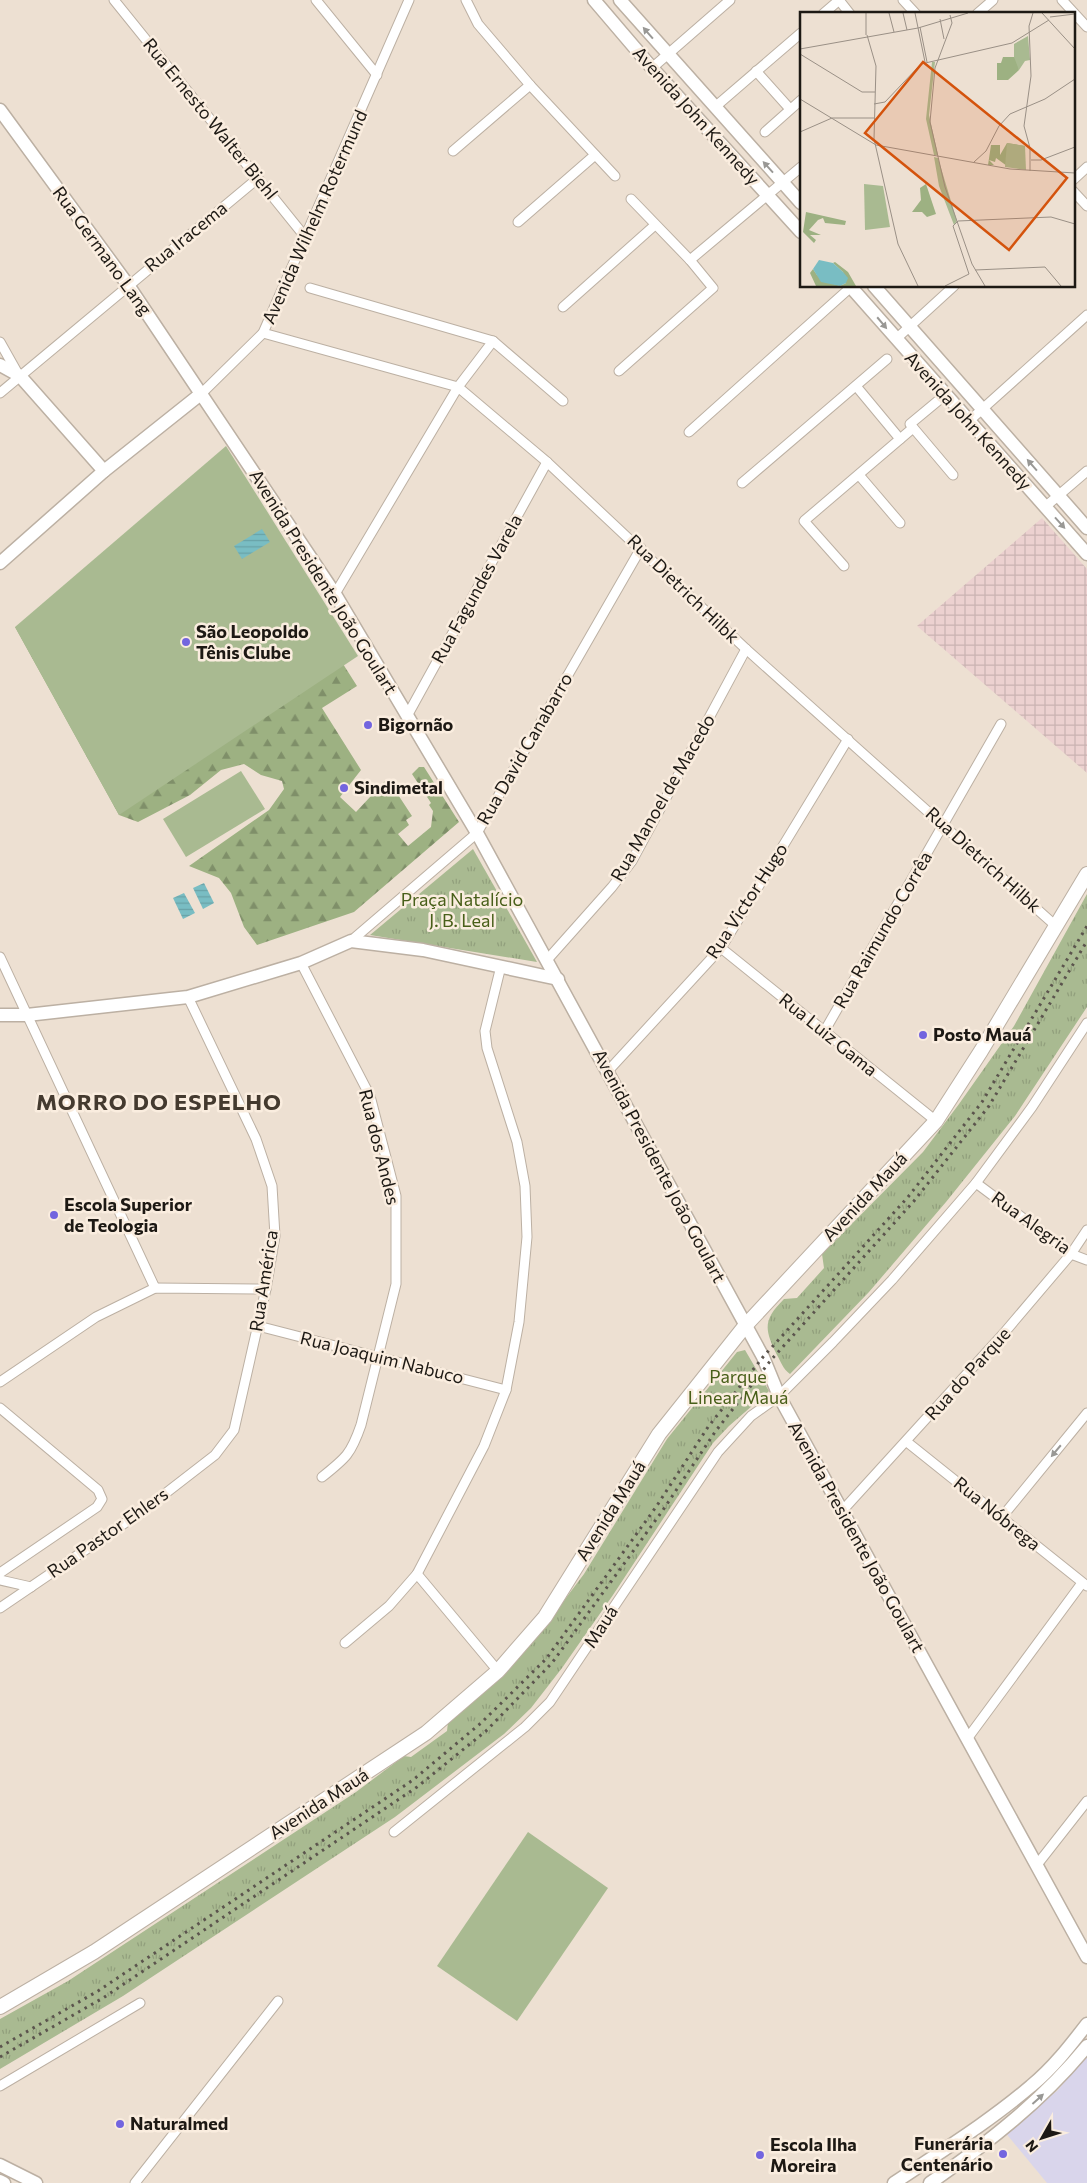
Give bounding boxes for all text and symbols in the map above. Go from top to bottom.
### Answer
inset map [800,12,1074,288]
one-way arrow [643,26,654,39]
street label: Rua Ernesto Walter Biehl [139,33,283,204]
street label: Avenida John Kennedy [629,41,765,189]
street label: Avenida Wilhelm Rotermund [257,106,371,327]
one-way arrow [762,162,774,174]
street label: Rua Germano Lang [49,182,157,319]
street label: Rua Iracema [140,196,231,276]
one-way arrow [876,317,887,330]
street label: Avenida John Kennedy [901,346,1037,494]
one-way arrow [1026,459,1037,472]
street label: Avenida Presidente João Goulart [245,465,402,698]
street label: Rua Fagundes Varela [426,510,526,667]
one-way arrow [1054,517,1065,530]
street label: Rua Dietrich Hilbk [623,529,744,647]
place label: São Leopoldo Tênis Clube [196,620,309,663]
marker: São Leopoldo Tênis Clube [180,636,192,648]
street label: Rua David Canabarro [472,669,577,828]
street label: Rua Manoel de Macedo [605,710,719,885]
place label: Bigornão [378,713,454,735]
marker: Bigornão [362,719,374,731]
place label: Sindimetal [354,776,443,798]
marker: Sindimetal [338,782,350,794]
street label: Rua Dietrich Hilbk [922,802,1046,917]
street label: Rua Victor Hugo [701,839,792,962]
street label: Rua Raimundo Corrêa [828,847,936,1012]
park label: Praça Natalício J. B. Leal [401,888,523,931]
street label: Rua Luiz Gama [775,988,882,1081]
place label: Posto Mauá [933,1023,1031,1045]
marker: Posto Mauá [917,1029,929,1041]
street label: Avenida Presidente João Goulart [589,1045,731,1286]
street label: Rua dos Andes [355,1087,405,1207]
district label: MORRO DO ESPELHO [36,1088,282,1115]
street label: Avenida Mauá [817,1147,911,1246]
street label: Rua Alegria [988,1186,1075,1258]
place label: Escola Superior de Teologia [64,1193,193,1236]
marker: Escola Superior de Teologia [48,1209,60,1221]
street label: Rua América [244,1228,282,1333]
street label: Rua do Parque [920,1322,1015,1424]
street label: Rua Joaquim Nabuco [298,1326,466,1388]
park label: Parque Linear Mauá [688,1365,788,1408]
street label: Avenida Presidente João Goulart [784,1417,930,1656]
one-way arrow [1050,1444,1061,1457]
street label: Avenida Mauá [571,1456,650,1565]
street label: Rua Nóbrega [950,1472,1045,1555]
street label: Rua Pastor Ehlers [43,1482,172,1582]
street label: Mauá [578,1601,622,1652]
street label: Avenida Mauá [265,1763,372,1843]
one-way arrow [1031,2093,1043,2105]
place label: Naturalmed [130,2112,228,2134]
north arrow [1017,2113,1067,2163]
marker: Naturalmed [114,2118,126,2130]
place label: Funerária Centenário [901,2132,993,2175]
place label: Escola Ilha Moreira [770,2133,857,2176]
text: N [1022,2137,1041,2156]
marker: Funerária Centenário [997,2148,1009,2160]
marker: Escola Ilha Moreira [754,2149,766,2161]

